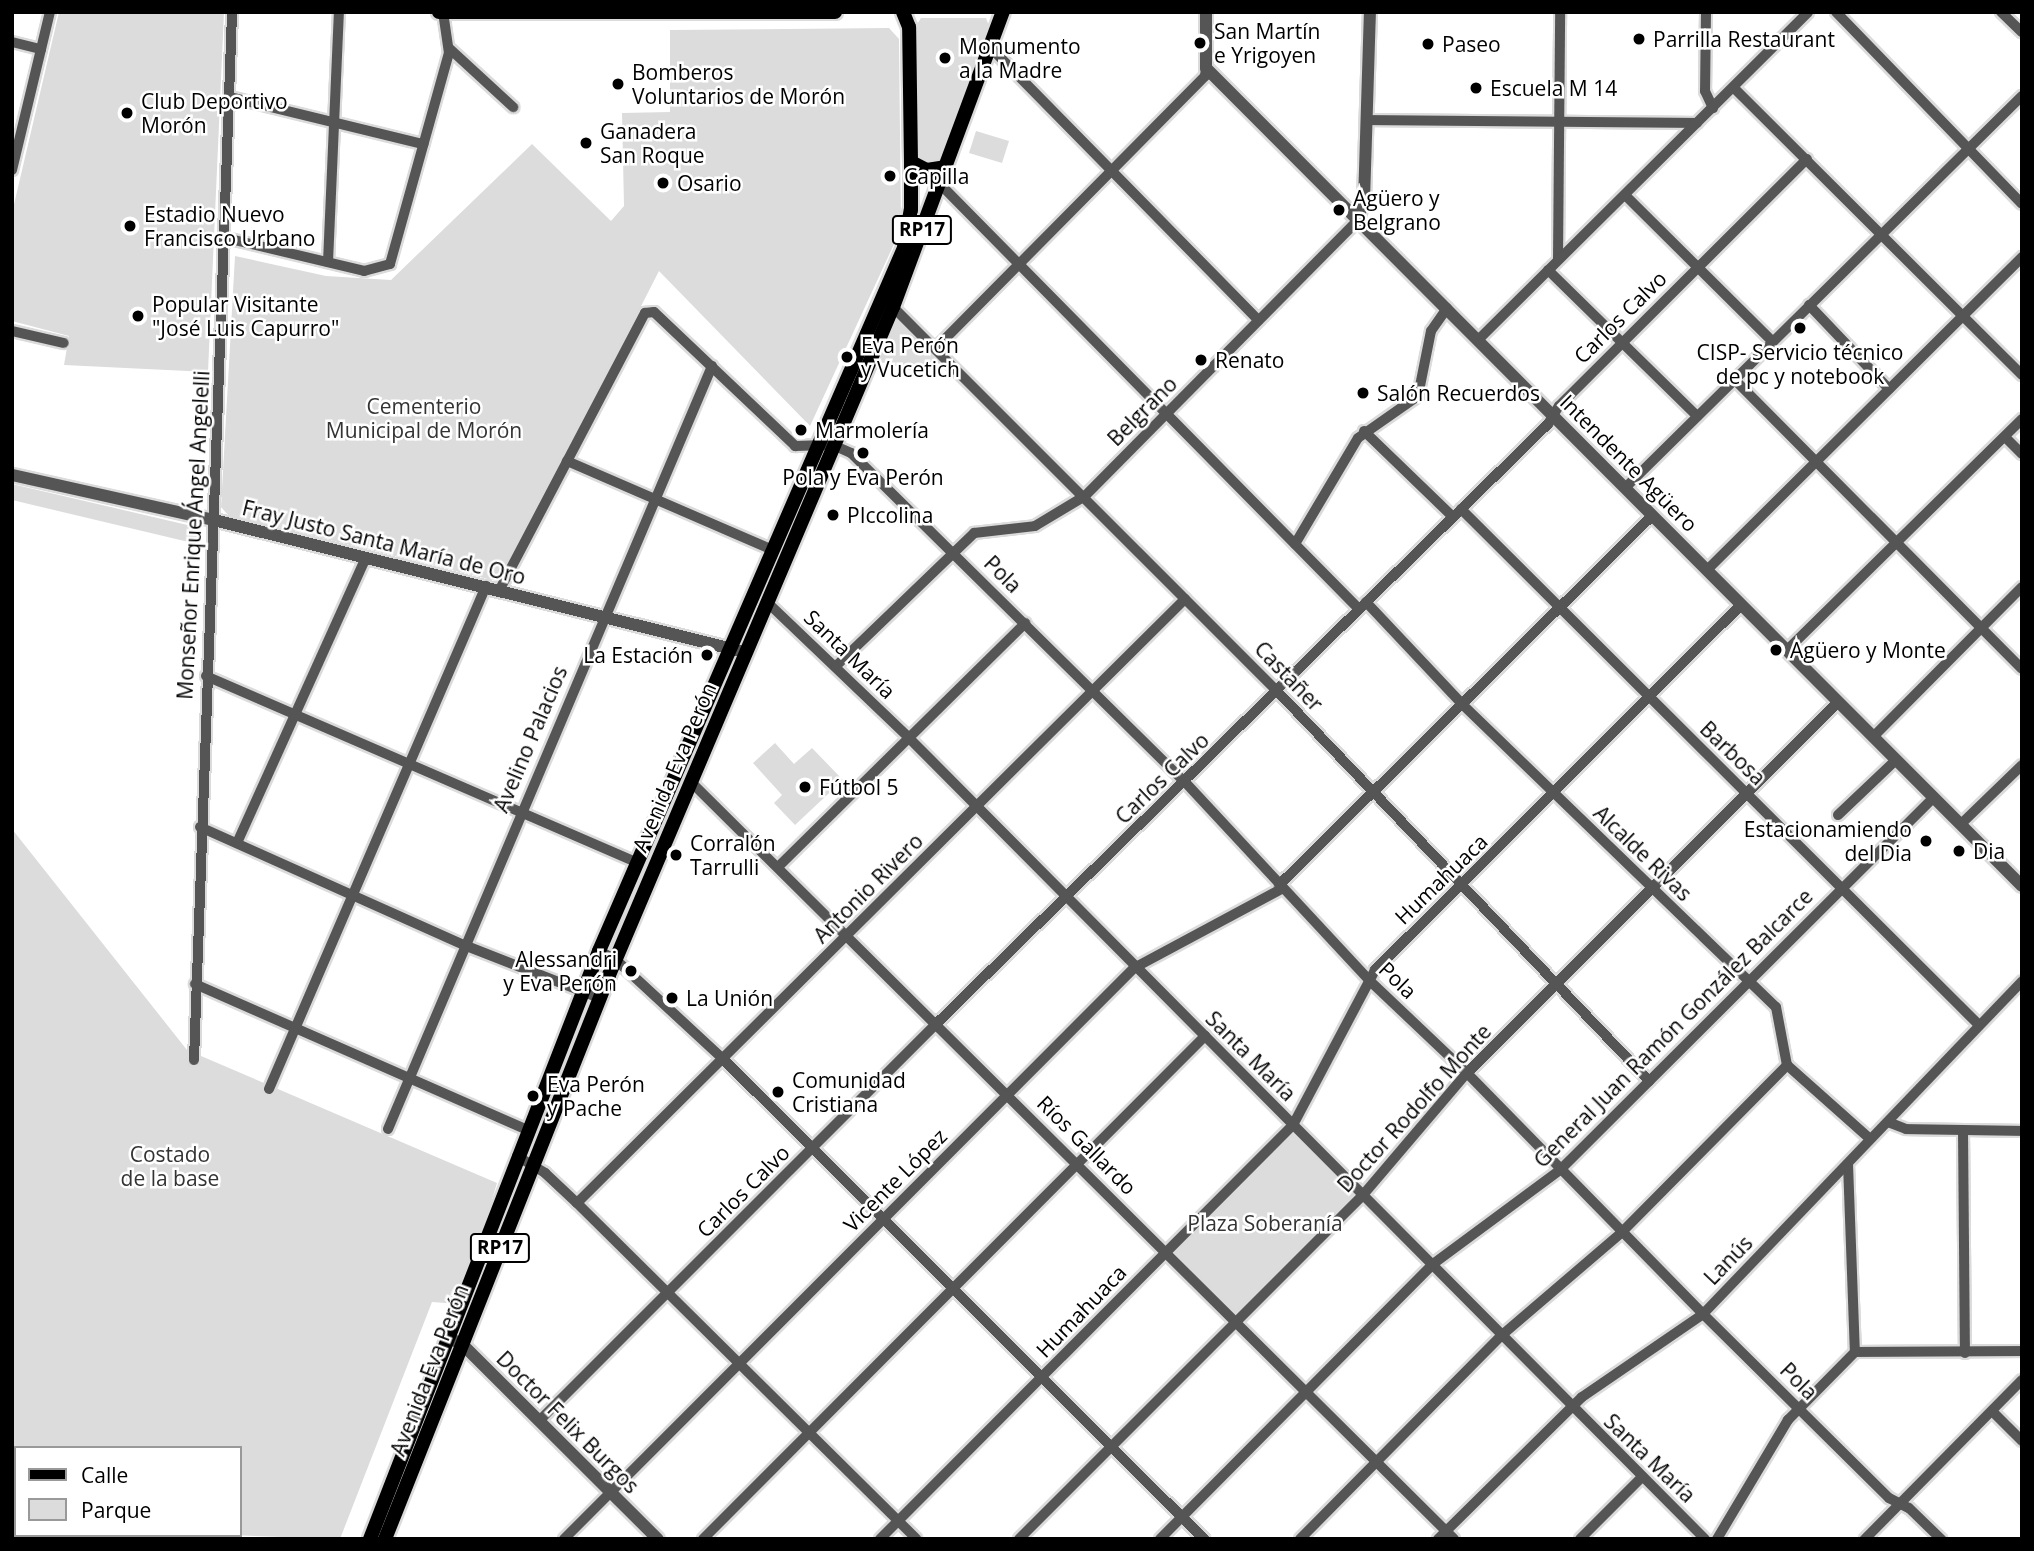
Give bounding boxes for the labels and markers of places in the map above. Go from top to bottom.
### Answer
place label: San Martín e Yrigoyen [1214,18,1320,68]
place label: Parrilla Restaurant [1653,26,1835,52]
place label: Paseo [1442,31,1501,57]
marker: Parrilla Restaurant [1631,31,1647,47]
place label: Monumento a la Madre [959,33,1081,83]
marker: San Martín e Yrigoyen [1192,35,1208,51]
marker: Paseo [1420,36,1436,52]
marker: Monumento a la Madre [937,50,953,66]
place label: Bomberos Voluntarios de Morón [632,59,845,109]
place label: Escuela M 14 [1490,75,1617,101]
marker: Bomberos Voluntarios de Morón [610,76,626,92]
marker: Escuela M 14 [1468,80,1484,96]
place label: Club Deportivo Morón [141,88,288,138]
marker: Club Deportivo Morón [119,105,135,121]
place label: Ganadera San Roque [600,118,705,168]
marker: Ganadera San Roque [578,135,594,151]
place label: Capilla [904,163,969,189]
marker: Capilla [882,168,898,184]
place label: Osario [677,170,742,196]
marker: Osario [655,175,671,191]
place label: Agüero y Belgrano [1353,185,1441,235]
place label: Estadio Nuevo Francisco Urbano [144,201,315,251]
marker: Agüero y Belgrano [1331,202,1347,218]
marker: Estadio Nuevo Francisco Urbano [122,218,138,234]
place label: Popular Visitante "José Luis Capurro" [152,291,339,341]
marker: Popular Visitante "José Luis Capurro" [130,308,146,324]
marker: CISP- Servicio técnico de pc y notebook [1792,320,1808,336]
place label: Eva Perón y Vucetich [861,332,960,382]
place label: CISP- Servicio técnico de pc y notebook [1697,339,1903,389]
place label: Renato [1215,347,1284,373]
marker: Eva Perón y Vucetich [839,349,855,365]
marker: Renato [1193,352,1209,368]
place label: Salón Recuerdos [1377,380,1540,406]
marker: Salón Recuerdos [1355,385,1371,401]
place label: Marmolería [815,417,929,443]
marker: Marmolería [793,422,809,438]
marker: Pola y Eva Perón [855,445,871,461]
place label: Pola y Eva Perón [782,464,944,490]
place label: PIccolina [847,502,933,528]
marker: PIccolina [825,507,841,523]
place label: Agüero y Monte [1790,637,1946,663]
place label: La Estación [583,642,693,668]
marker: Agüero y Monte [1768,642,1784,658]
marker: La Estación [699,647,715,663]
place label: Fútbol 5 [819,774,898,800]
marker: Fútbol 5 [797,779,813,795]
place label: Estacionamiendo del Dia [1744,816,1912,866]
place label: Corralón Tarrulli [690,830,776,880]
marker: Estacionamiendo del Dia [1918,833,1934,849]
place label: Dia [1973,838,2005,864]
marker: Dia [1951,843,1967,859]
marker: Corralón Tarrulli [668,847,684,863]
place label: Alessandri y Eva Perón [503,946,617,996]
marker: Alessandri y Eva Perón [623,963,639,979]
place label: La Unión [686,985,773,1011]
marker: La Unión [664,990,680,1006]
place label: Comunidad Cristiana [792,1067,906,1117]
place label: Eva Perón y Pache [547,1071,645,1121]
marker: Comunidad Cristiana [770,1084,786,1100]
marker: Eva Perón y Pache [525,1088,541,1104]

